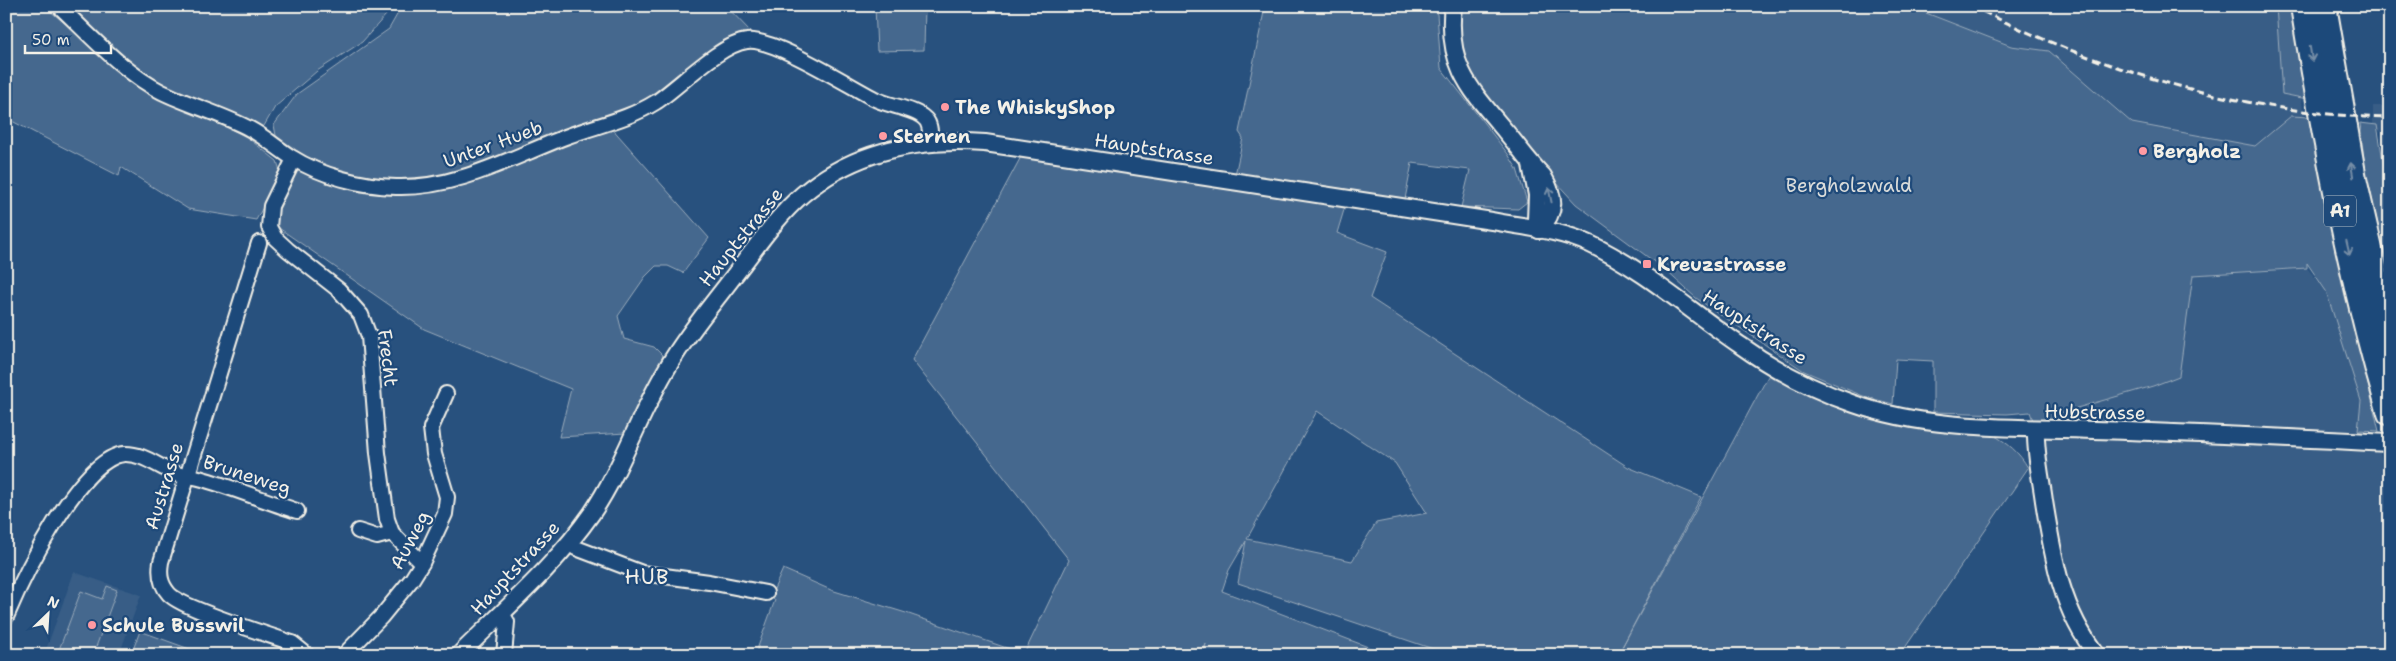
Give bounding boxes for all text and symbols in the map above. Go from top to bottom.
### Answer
scale bar [25,22,111,54]
text: 50 m [32,30,70,50]
one-way arrow [2306,46,2316,62]
place label: The WhiskyShop [955,95,1115,120]
marker: The WhiskyShop [939,101,951,113]
street label: Unter Hueb [440,114,546,174]
place label: Sternen [893,124,971,149]
street label: Hauptstrasse [1093,127,1215,171]
marker: Sternen [877,130,889,142]
place label: Bergholz [2153,139,2241,164]
marker: Bergholz [2137,145,2149,157]
one-way arrow [2347,163,2356,179]
park label: Bergholzwald [1786,173,1912,198]
street label: Hauptstrasse [693,182,789,292]
one-way arrow [1545,188,1554,204]
road number: A1 [2324,196,2356,227]
one-way arrow [2344,240,2353,256]
place label: Kreuzstrasse [1657,252,1787,277]
marker: Kreuzstrasse [1641,258,1653,270]
street label: Hauptstrasse [1698,284,1812,370]
street label: Frecht [372,328,404,388]
street label: Hubstrasse [2044,399,2146,425]
street label: Austrasse [139,439,189,533]
street label: Bruneweg [200,449,294,501]
street label: Auweg [384,506,436,574]
street label: Hauptstrasse [465,515,565,621]
district label: HUB [625,563,669,591]
north arrow [22,588,72,638]
text: N [45,592,62,613]
place label: Schule Busswil [102,613,245,638]
marker: Schule Busswil [86,619,98,631]

